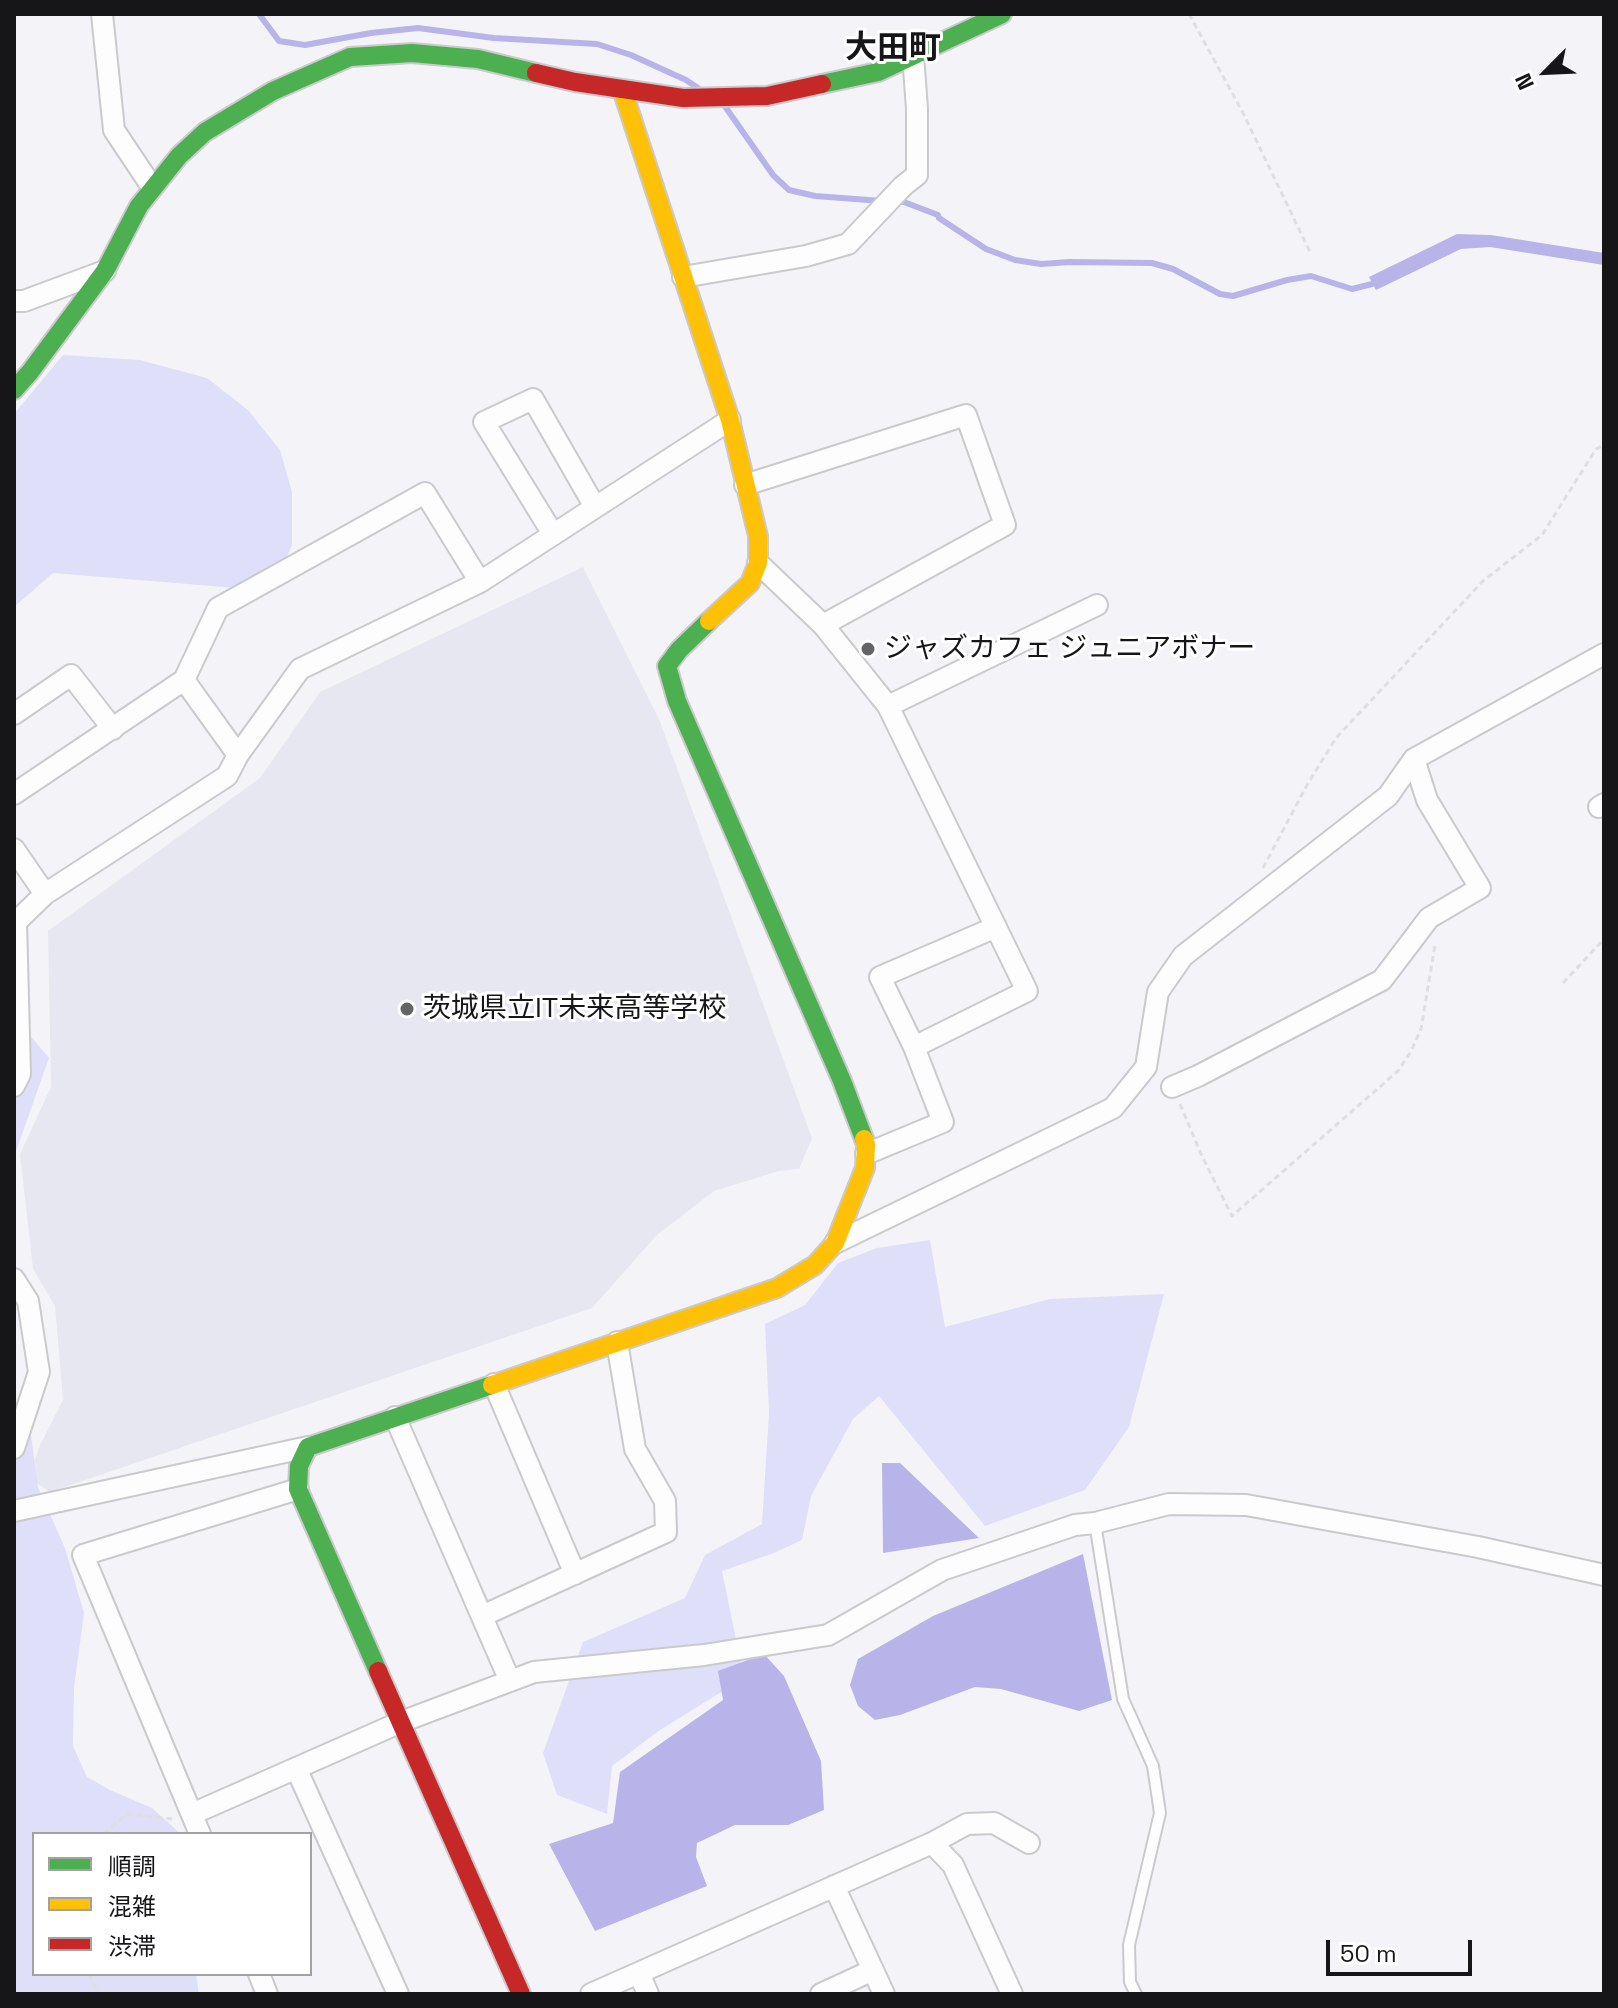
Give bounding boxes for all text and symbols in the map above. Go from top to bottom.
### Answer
district label: 大田町 [845,30,941,68]
north arrow [1506,32,1586,112]
text: N [1508,69,1540,94]
place label: ジャズカフェ ジュニアボナー [884,632,1255,666]
marker: ジャズカフェ ジュニアボナー [859,640,877,658]
place label: 茨城県立IT未来高等学校 [423,992,726,1026]
marker: 茨城県立IT未来高等学校 [398,1000,416,1018]
legend [32,1832,312,1976]
text: 順調 [108,1851,156,1882]
text: 混雑 [108,1891,156,1922]
scale bar [1330,1924,1476,1974]
text: 渋滞 [108,1931,156,1962]
text: 50 m [1340,1938,1397,1969]

